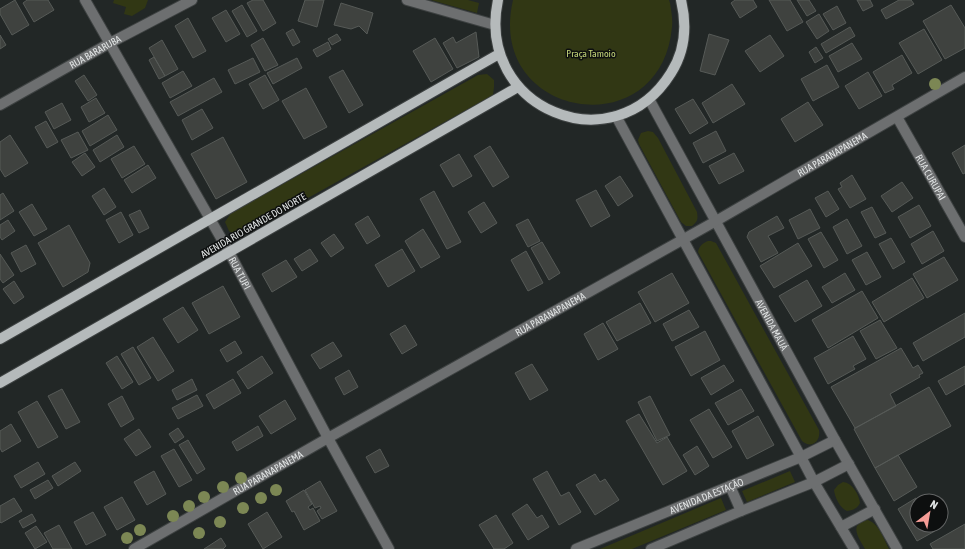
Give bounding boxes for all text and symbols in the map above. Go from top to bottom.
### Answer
street label: RUA BARARUBA [68,33,123,71]
park label: Praça Tamoio [566,48,616,59]
street label: RUA PARANAPANEMA [795,130,869,179]
street label: RUA CURUPAI [913,153,948,202]
street label: AVENIDA RIO GRANDE DO NORTE [199,190,308,260]
street label: RUA TUPI [227,255,253,291]
street label: RUA PARANAPANEMA [513,290,587,338]
street label: AVENIDA MAUÁ [753,297,790,352]
street label: RUA PARANAPANEMA [231,449,305,497]
street label: AVENIDA DA ESTAÇÃO [668,476,745,516]
north arrow [909,493,949,533]
text: N [928,498,940,511]

